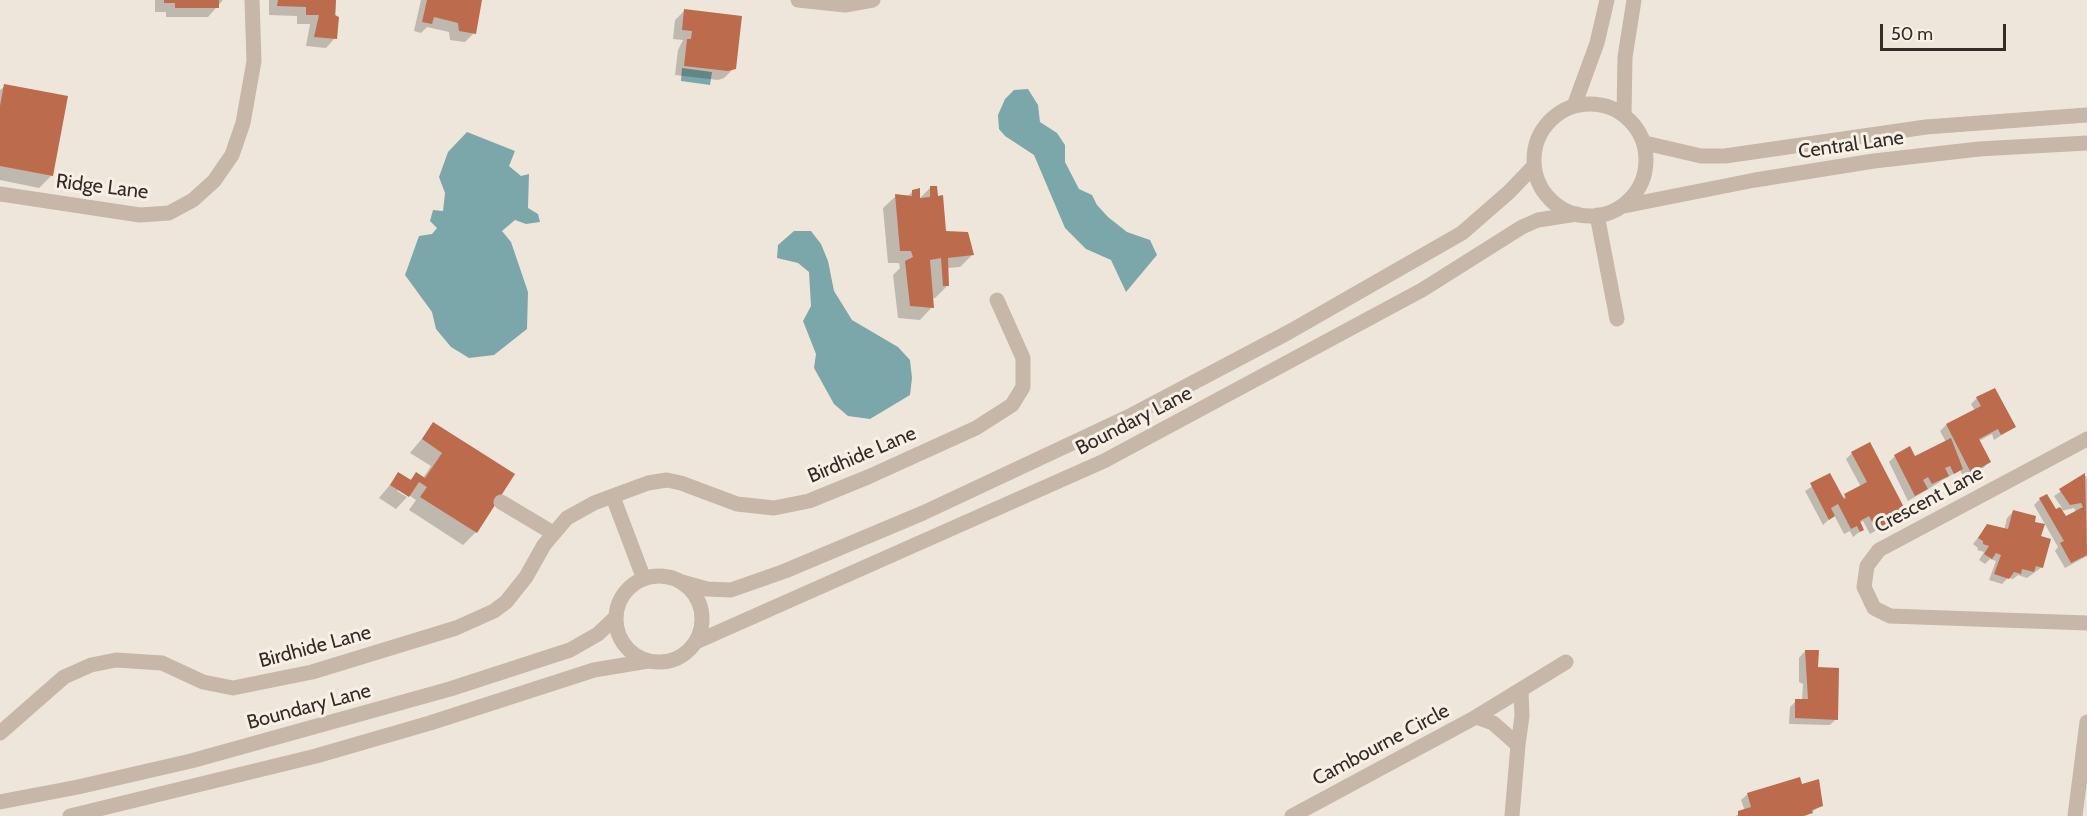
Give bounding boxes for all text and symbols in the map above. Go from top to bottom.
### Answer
scale bar [1883,12,2009,50]
text: 50 m [1891,23,1933,45]
street label: Central Lane [1797,126,1905,164]
street label: Ridge Lane [54,169,150,205]
street label: Boundary Lane [1072,381,1196,461]
street label: Birdhide Lane [804,421,920,489]
street label: Crescent Lane [1871,461,1987,539]
street label: Birdhide Lane [256,621,374,673]
street label: Boundary Lane [244,679,374,735]
street label: Cambourne Circle [1309,699,1453,791]

